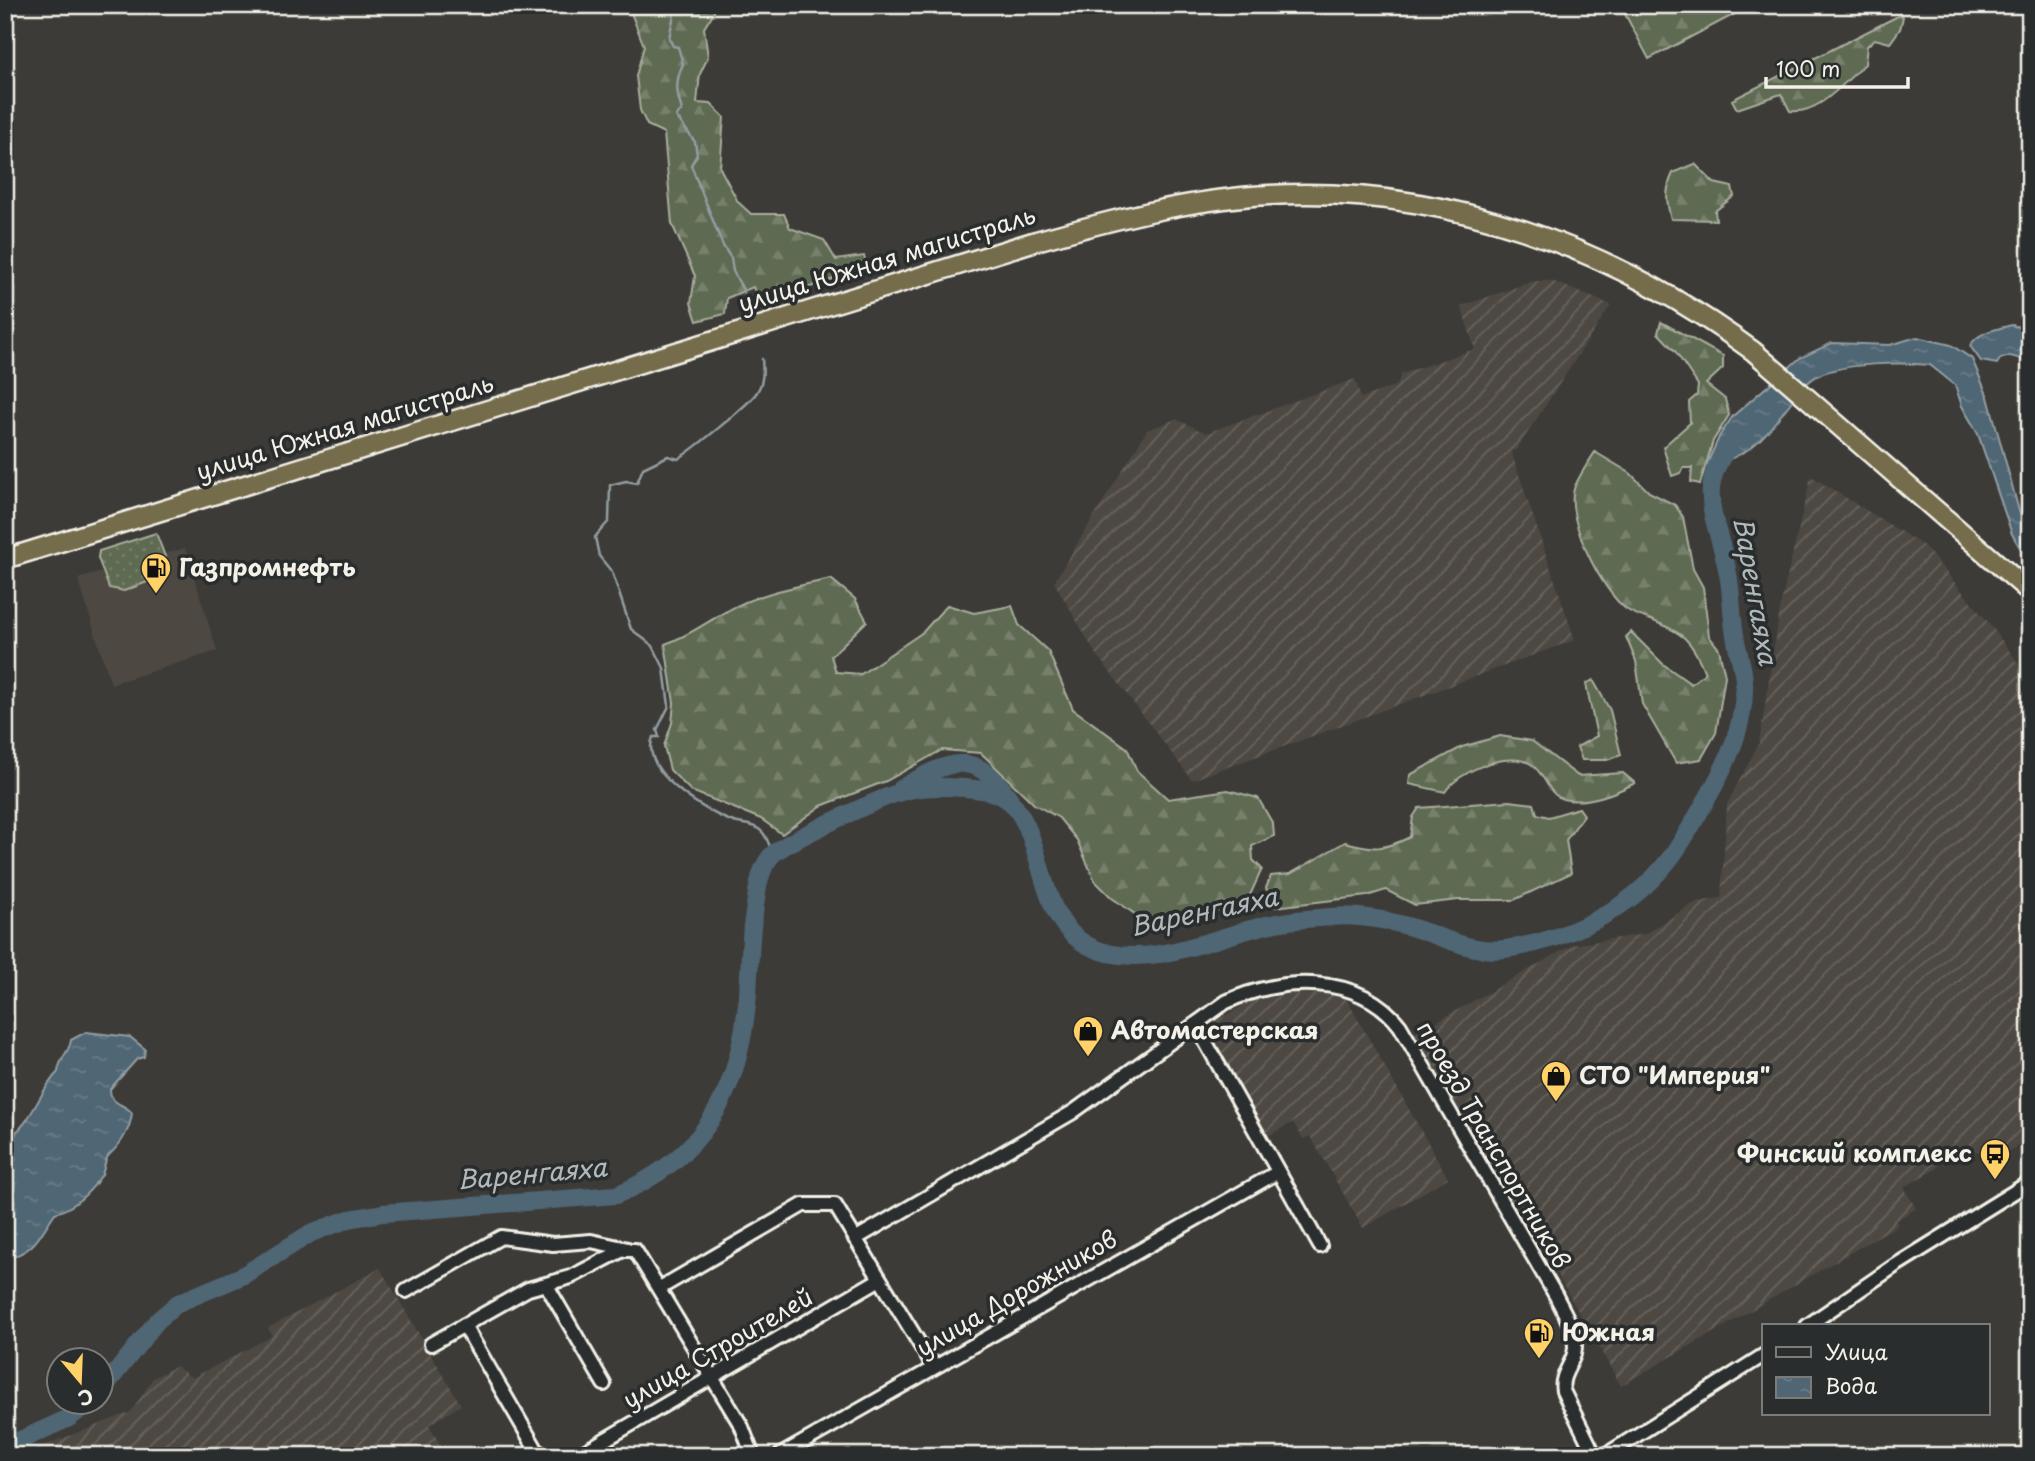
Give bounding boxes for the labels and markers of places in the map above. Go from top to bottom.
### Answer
place label: Газпромнефть [179,548,356,584]
fuel station icon: Газпромнефть [139,551,173,595]
place label: Автомастерская [1111,1011,1319,1047]
shop icon: Автомастерская [1071,1014,1105,1058]
place label: СТО "Империя" [1579,1056,1770,1092]
shop icon: СТО "Империя" [1539,1059,1573,1103]
place label: Финский комплекс [1737,1134,1972,1170]
bus stop icon: Финский комплекс [1978,1137,2012,1181]
place label: Южная [1562,1313,1655,1349]
fuel station icon: Южная [1522,1316,1556,1360]

